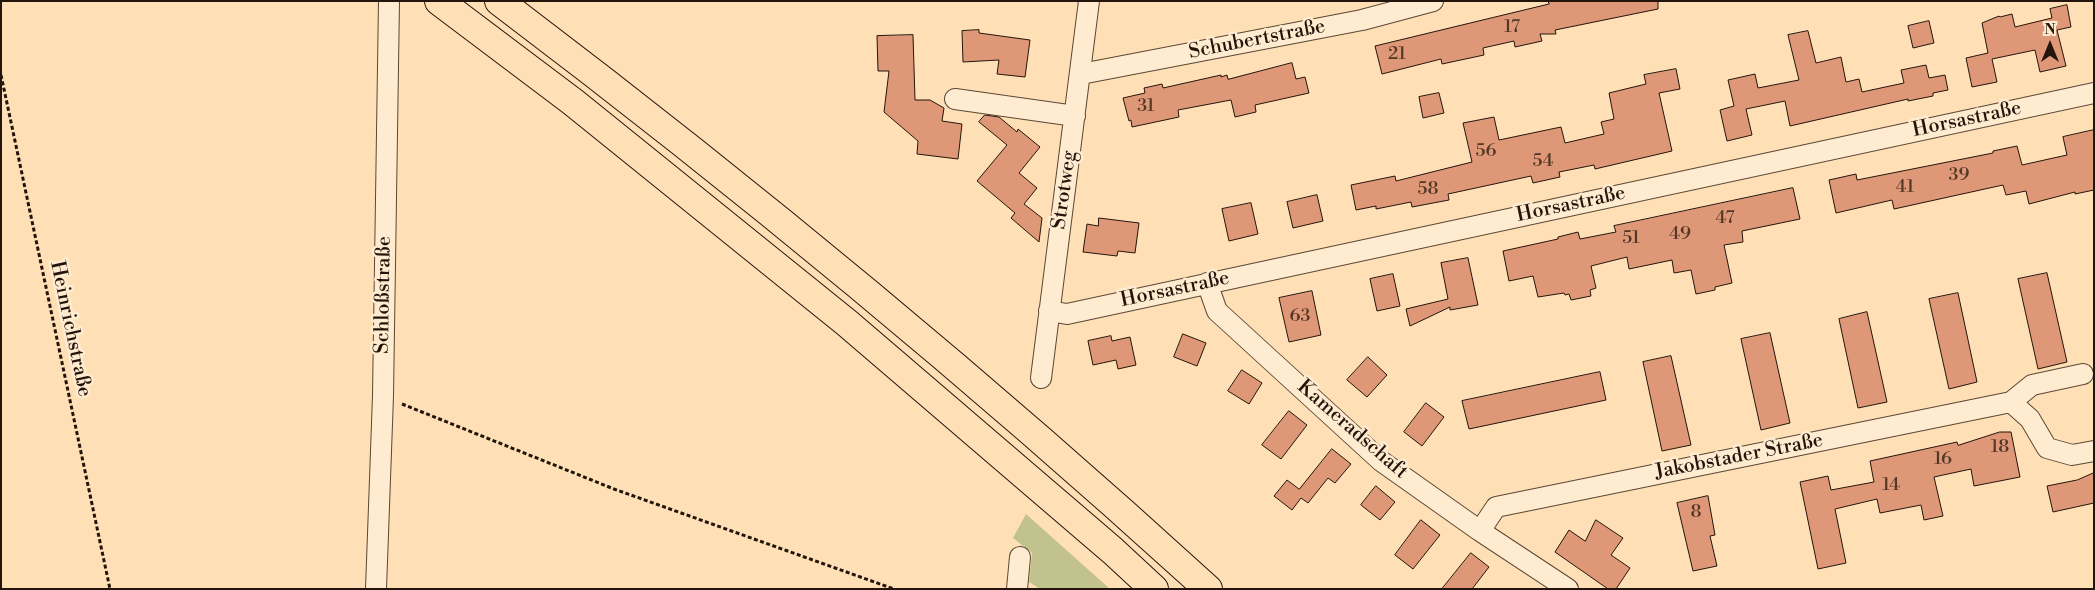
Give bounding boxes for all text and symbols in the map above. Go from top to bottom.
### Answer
street label: Schubertstraße [1187,15,1327,65]
house number: 17 [1504,17,1520,39]
north arrow [2025,20,2075,70]
text: N [2044,21,2056,39]
house number: 21 [1388,44,1406,66]
house number: 31 [1137,96,1155,118]
street label: Horsastraße [1910,97,2024,143]
house number: 56 [1476,141,1496,163]
street label: Strotweg [1048,149,1082,231]
house number: 54 [1533,151,1553,173]
house number: 39 [1949,165,1969,187]
house number: 41 [1896,177,1914,199]
house number: 58 [1418,179,1438,201]
street label: Horsastraße [1514,182,1628,228]
house number: 47 [1715,208,1735,230]
house number: 49 [1669,224,1691,246]
house number: 51 [1622,228,1640,250]
street label: Schloßstraße [371,236,397,354]
street label: Heinrichstraße [44,259,96,399]
street label: Horsastraße [1118,267,1232,313]
house number: 63 [1290,306,1310,328]
street label: Kameradschaft [1292,375,1412,485]
street label: Jakobstader Straße [1653,429,1825,485]
house number: 18 [1991,437,2009,459]
house number: 16 [1934,449,1952,471]
house number: 14 [1882,475,1900,497]
house number: 8 [1690,502,1702,524]

